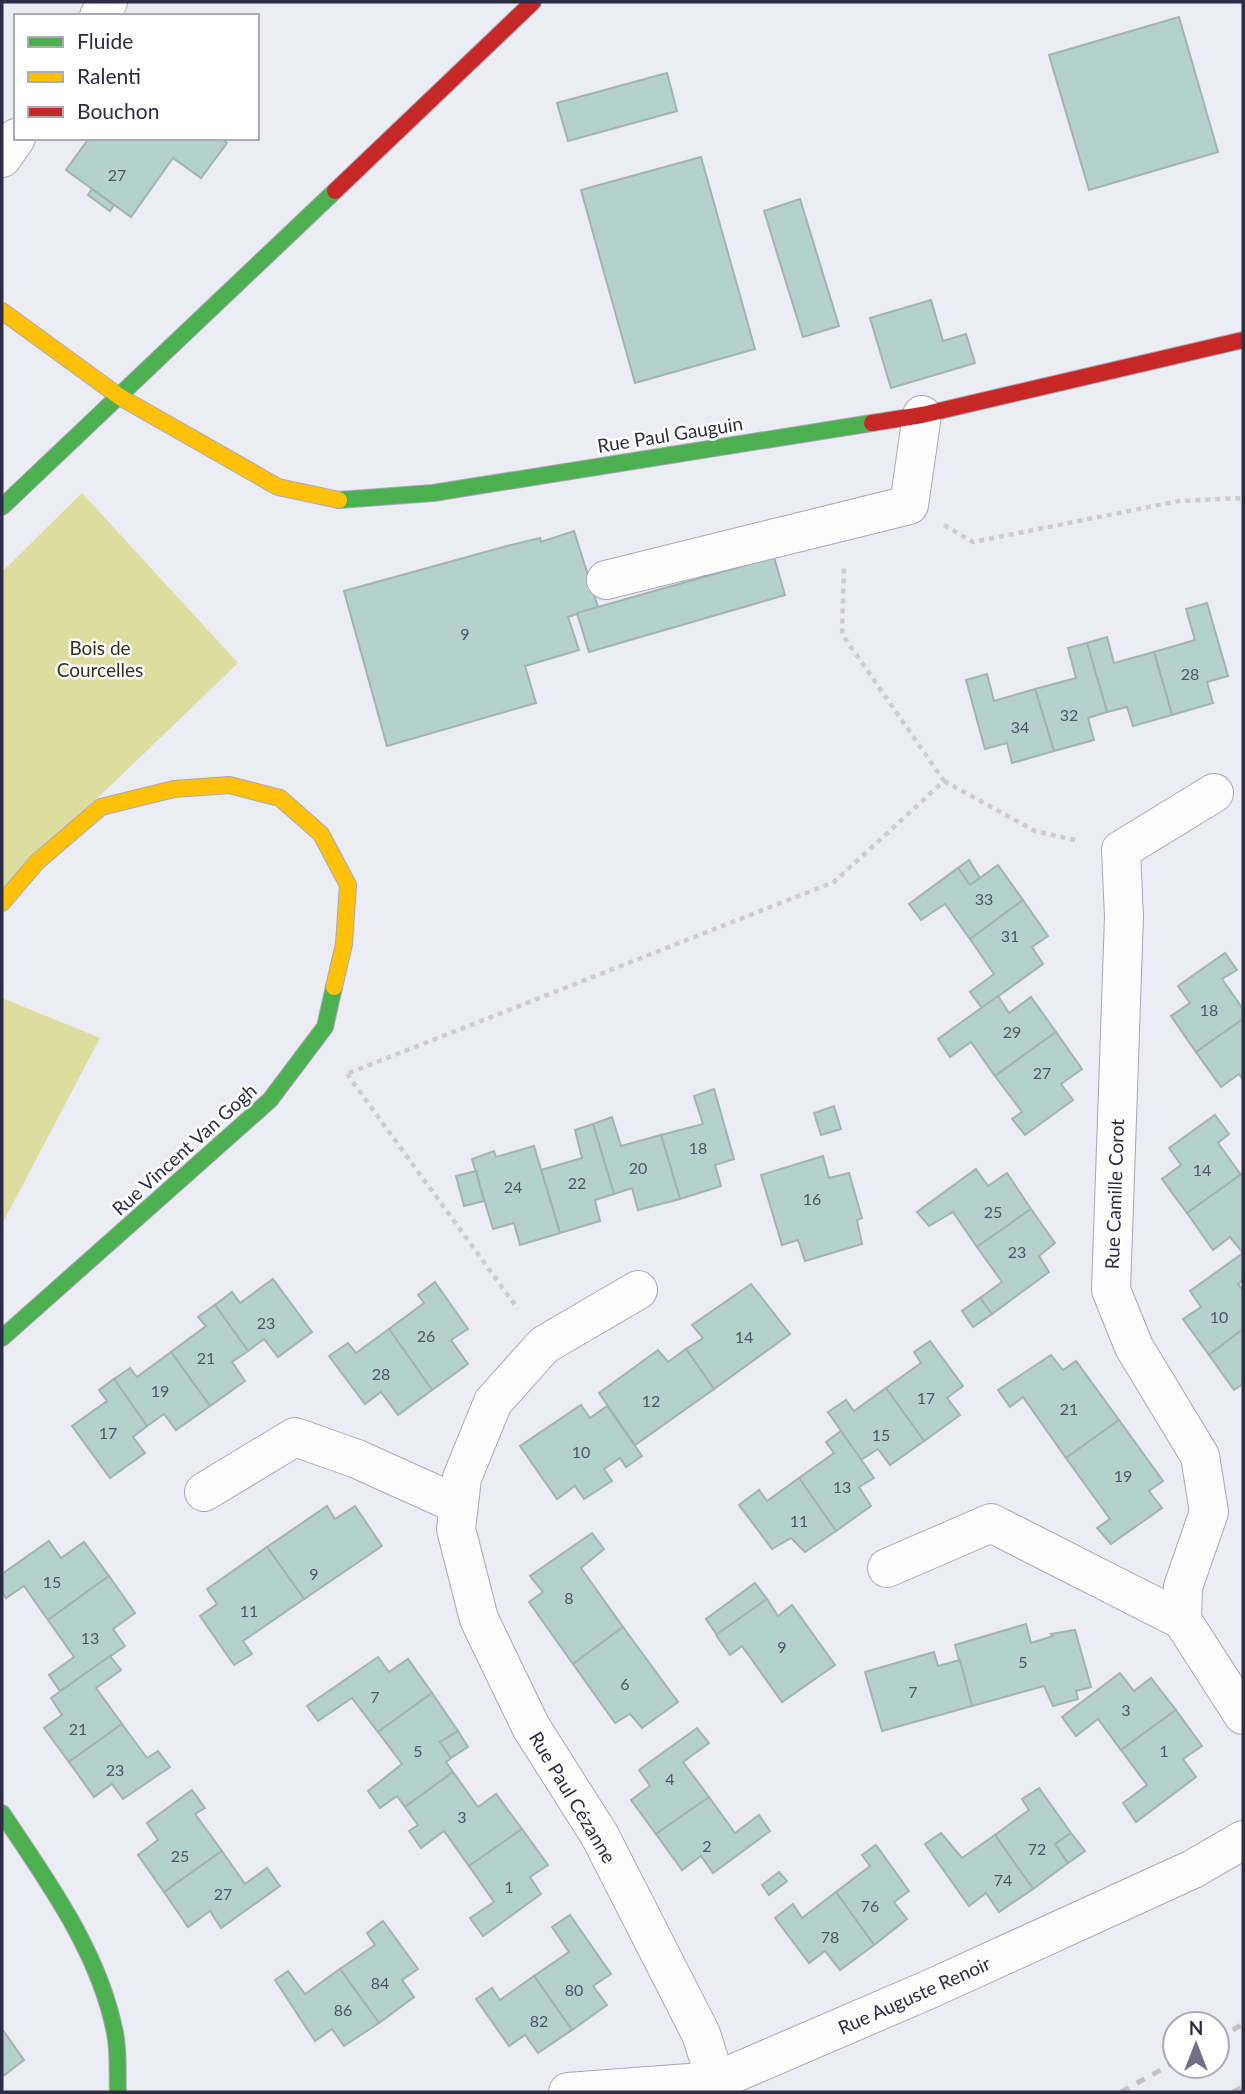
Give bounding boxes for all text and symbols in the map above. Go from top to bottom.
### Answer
legend [14,14,259,140]
text: Fluide [77,28,133,53]
text: Ralenti [77,63,141,88]
text: Bouchon [77,98,159,123]
house number: 27 [108,165,126,184]
street label: Rue Paul Gauguin [596,411,744,457]
house number: 9 [460,624,470,643]
park label: Bois de Courcelles [57,636,143,681]
house number: 28 [1181,664,1199,683]
house number: 32 [1060,705,1078,724]
house number: 34 [1011,717,1029,736]
house number: 33 [975,889,993,908]
house number: 31 [1001,926,1019,945]
house number: 18 [1200,1000,1218,1019]
house number: 29 [1003,1022,1021,1041]
house number: 27 [1033,1063,1051,1082]
street label: Rue Vincent Van Gogh [107,1078,261,1220]
street label: Rue Camille Corot [1100,1118,1128,1270]
house number: 18 [689,1138,707,1157]
house number: 20 [629,1158,647,1177]
house number: 14 [1193,1160,1211,1179]
house number: 22 [568,1173,586,1192]
house number: 24 [504,1177,522,1196]
house number: 16 [803,1189,821,1208]
house number: 25 [984,1202,1002,1221]
house number: 23 [1008,1242,1026,1261]
house number: 10 [1210,1307,1228,1326]
house number: 23 [257,1313,275,1332]
house number: 26 [417,1326,435,1345]
house number: 14 [735,1327,753,1346]
house number: 21 [197,1348,215,1367]
house number: 28 [372,1364,390,1383]
house number: 19 [151,1381,169,1400]
house number: 17 [917,1388,935,1407]
house number: 12 [642,1391,660,1410]
house number: 21 [1060,1399,1078,1418]
house number: 17 [99,1423,117,1442]
house number: 15 [872,1425,890,1444]
house number: 10 [572,1442,590,1461]
house number: 19 [1114,1466,1132,1485]
house number: 13 [833,1477,851,1496]
house number: 11 [790,1511,808,1530]
house number: 9 [309,1564,319,1583]
house number: 15 [43,1572,61,1591]
house number: 8 [564,1588,574,1607]
house number: 11 [240,1601,258,1620]
house number: 13 [81,1628,99,1647]
house number: 9 [777,1637,787,1656]
house number: 5 [1018,1652,1028,1671]
house number: 6 [620,1674,630,1693]
house number: 7 [908,1682,918,1701]
house number: 7 [370,1687,380,1706]
house number: 3 [1121,1700,1131,1719]
house number: 21 [69,1719,87,1738]
street label: Rue Paul Cézanne [525,1727,621,1867]
house number: 5 [413,1741,423,1760]
house number: 1 [1159,1741,1169,1760]
house number: 23 [106,1760,124,1779]
house number: 4 [665,1769,675,1788]
house number: 3 [457,1807,467,1826]
house number: 2 [702,1836,712,1855]
house number: 72 [1028,1839,1046,1858]
house number: 25 [171,1846,189,1865]
house number: 74 [994,1870,1012,1889]
house number: 1 [504,1877,514,1896]
house number: 27 [214,1884,232,1903]
house number: 76 [861,1896,879,1915]
house number: 78 [821,1927,839,1946]
street label: Rue Auguste Renoir [834,1951,994,2039]
house number: 84 [371,1973,389,1992]
house number: 80 [565,1980,583,1999]
house number: 86 [334,2000,352,2019]
north arrow [1161,2010,1231,2080]
house number: 82 [530,2011,548,2030]
text: N [1189,2016,1203,2039]

